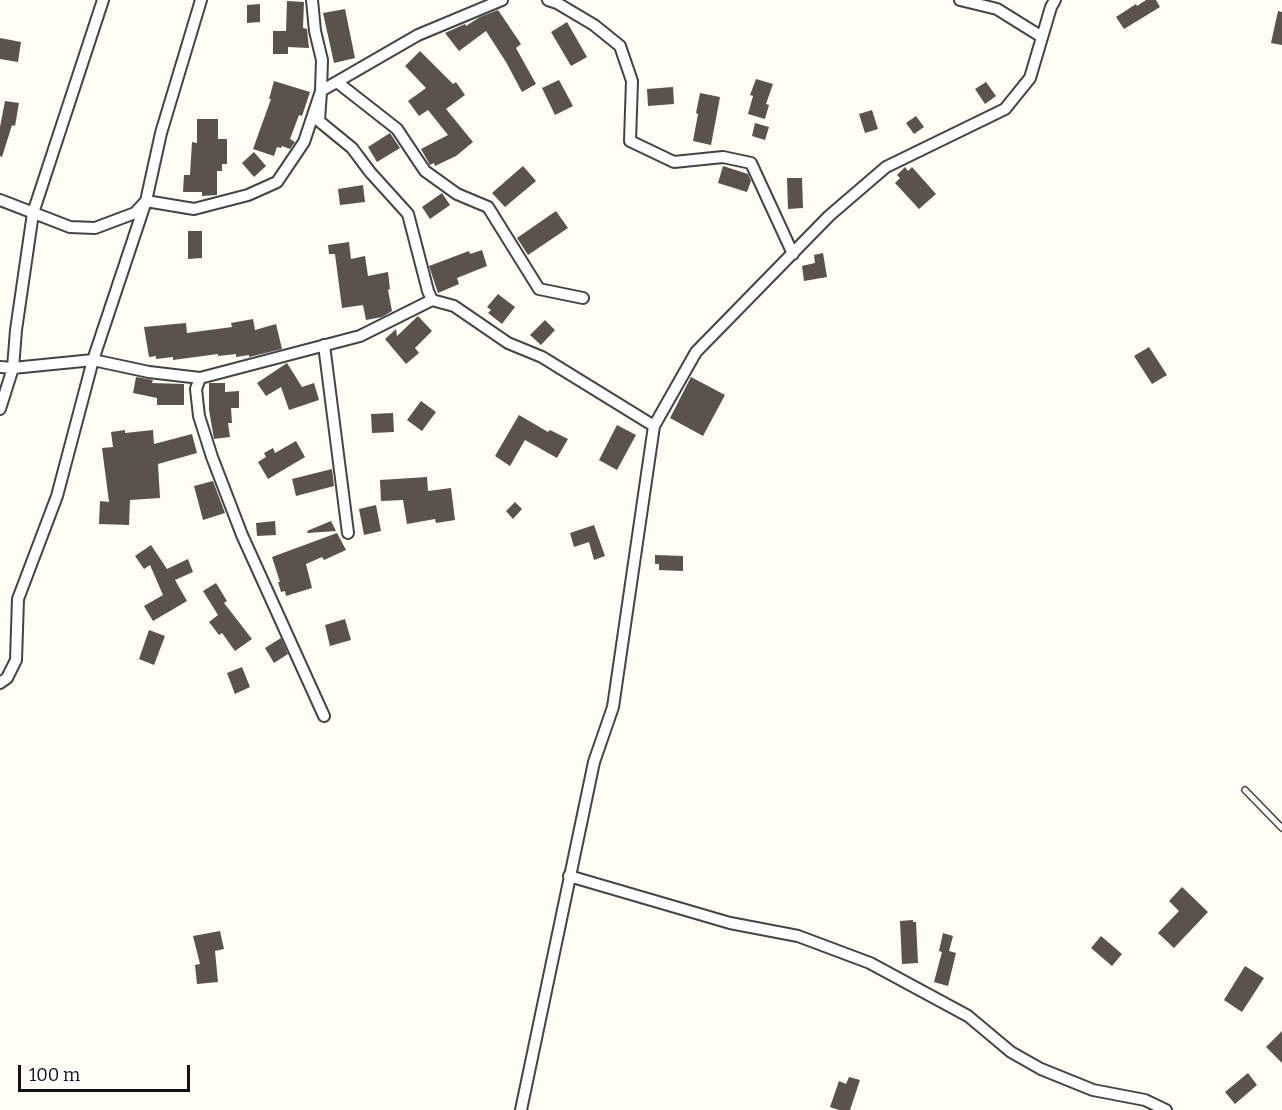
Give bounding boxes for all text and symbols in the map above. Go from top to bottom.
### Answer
scale bar [21,1053,194,1091]
text: 100 m [29,1064,80,1086]

